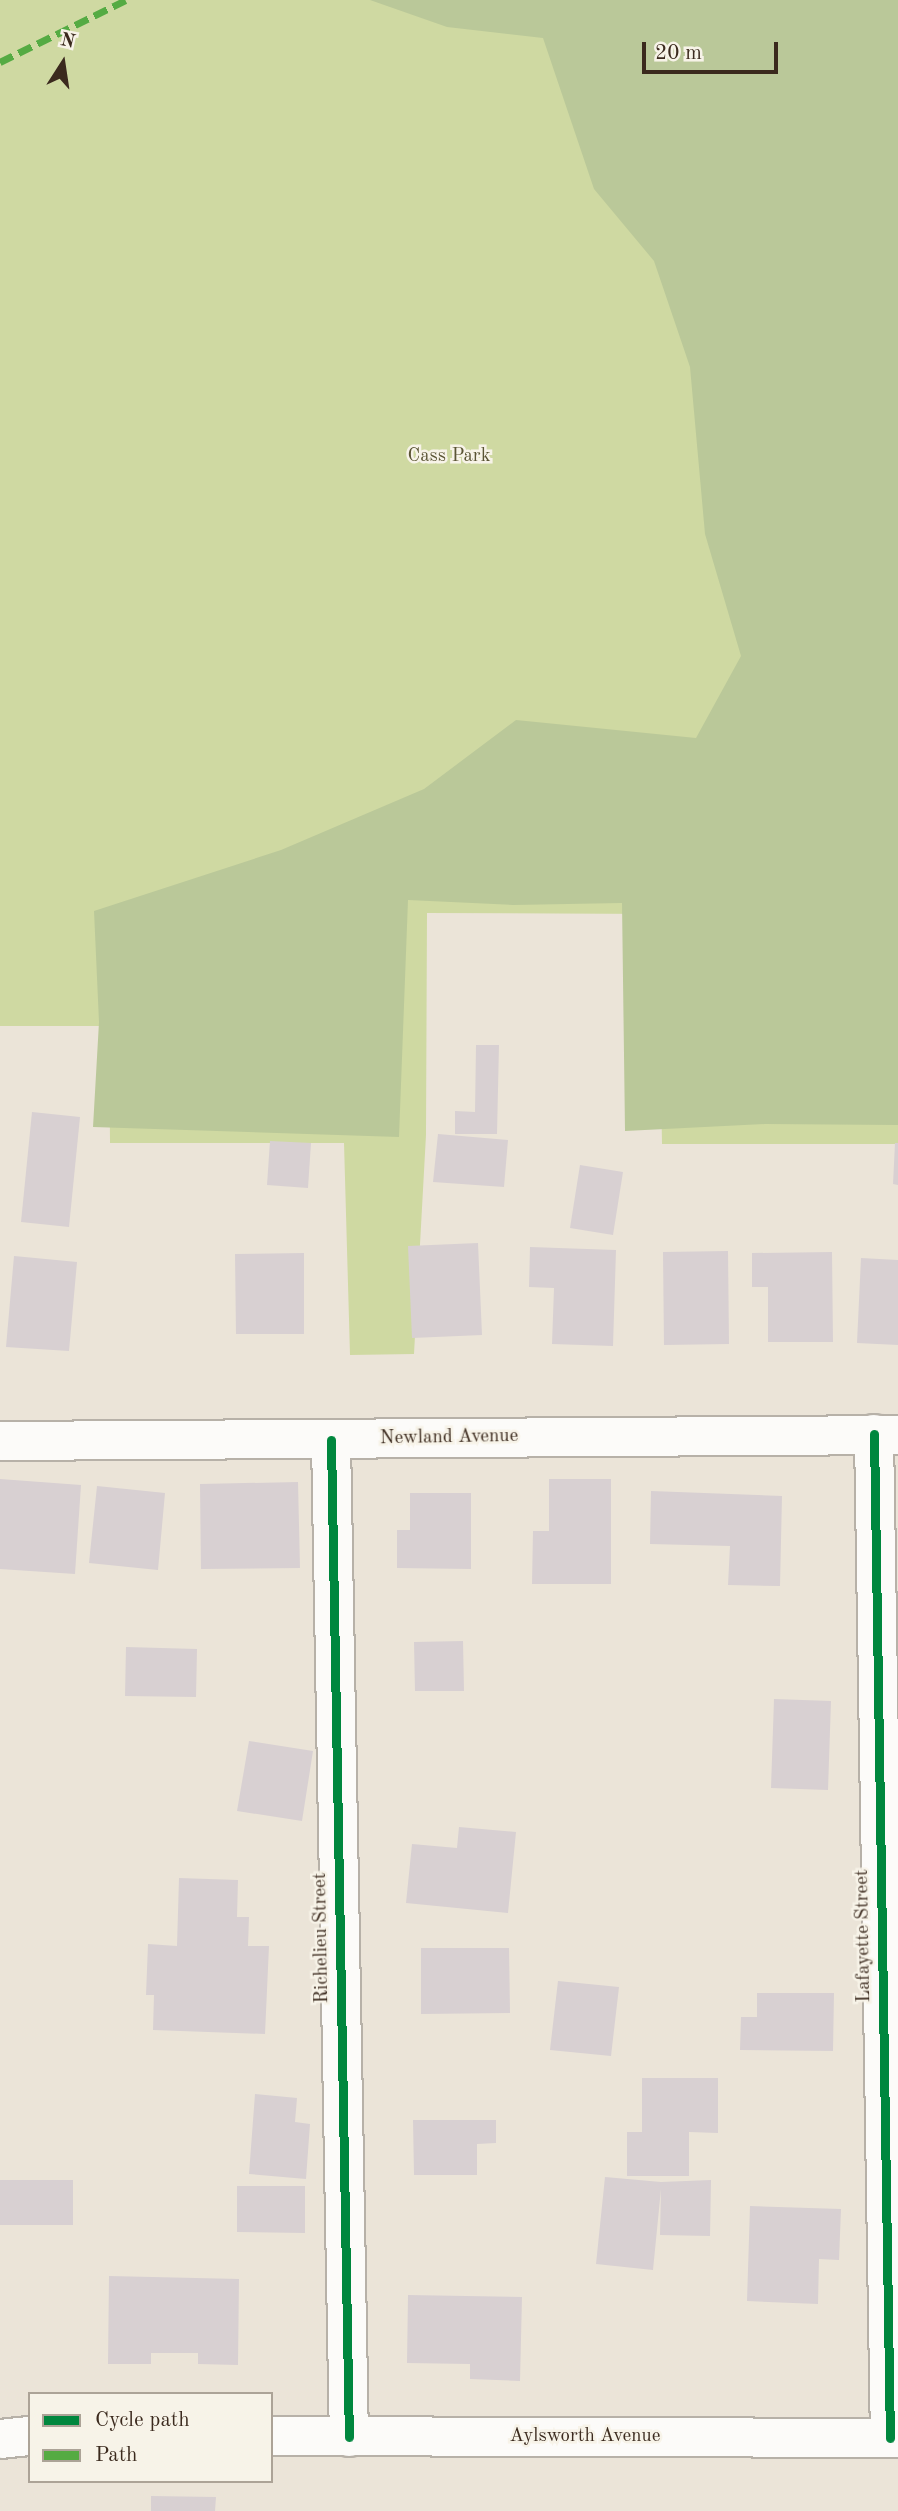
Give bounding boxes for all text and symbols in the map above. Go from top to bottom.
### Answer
north arrow [28,28,98,98]
scale bar [646,28,782,72]
text: N [58,31,77,53]
text: 20 m [655,43,702,64]
park label: Cass Park [407,446,491,468]
street label: Newland Avenue [380,1425,518,1451]
street label: Lafayette Street [851,1869,877,2003]
street label: Richelieu Street [309,1872,335,2004]
legend [28,2392,273,2483]
text: Cycle path [95,2410,190,2431]
street label: Aylsworth Avenue [510,2426,660,2448]
text: Path [95,2445,138,2466]

